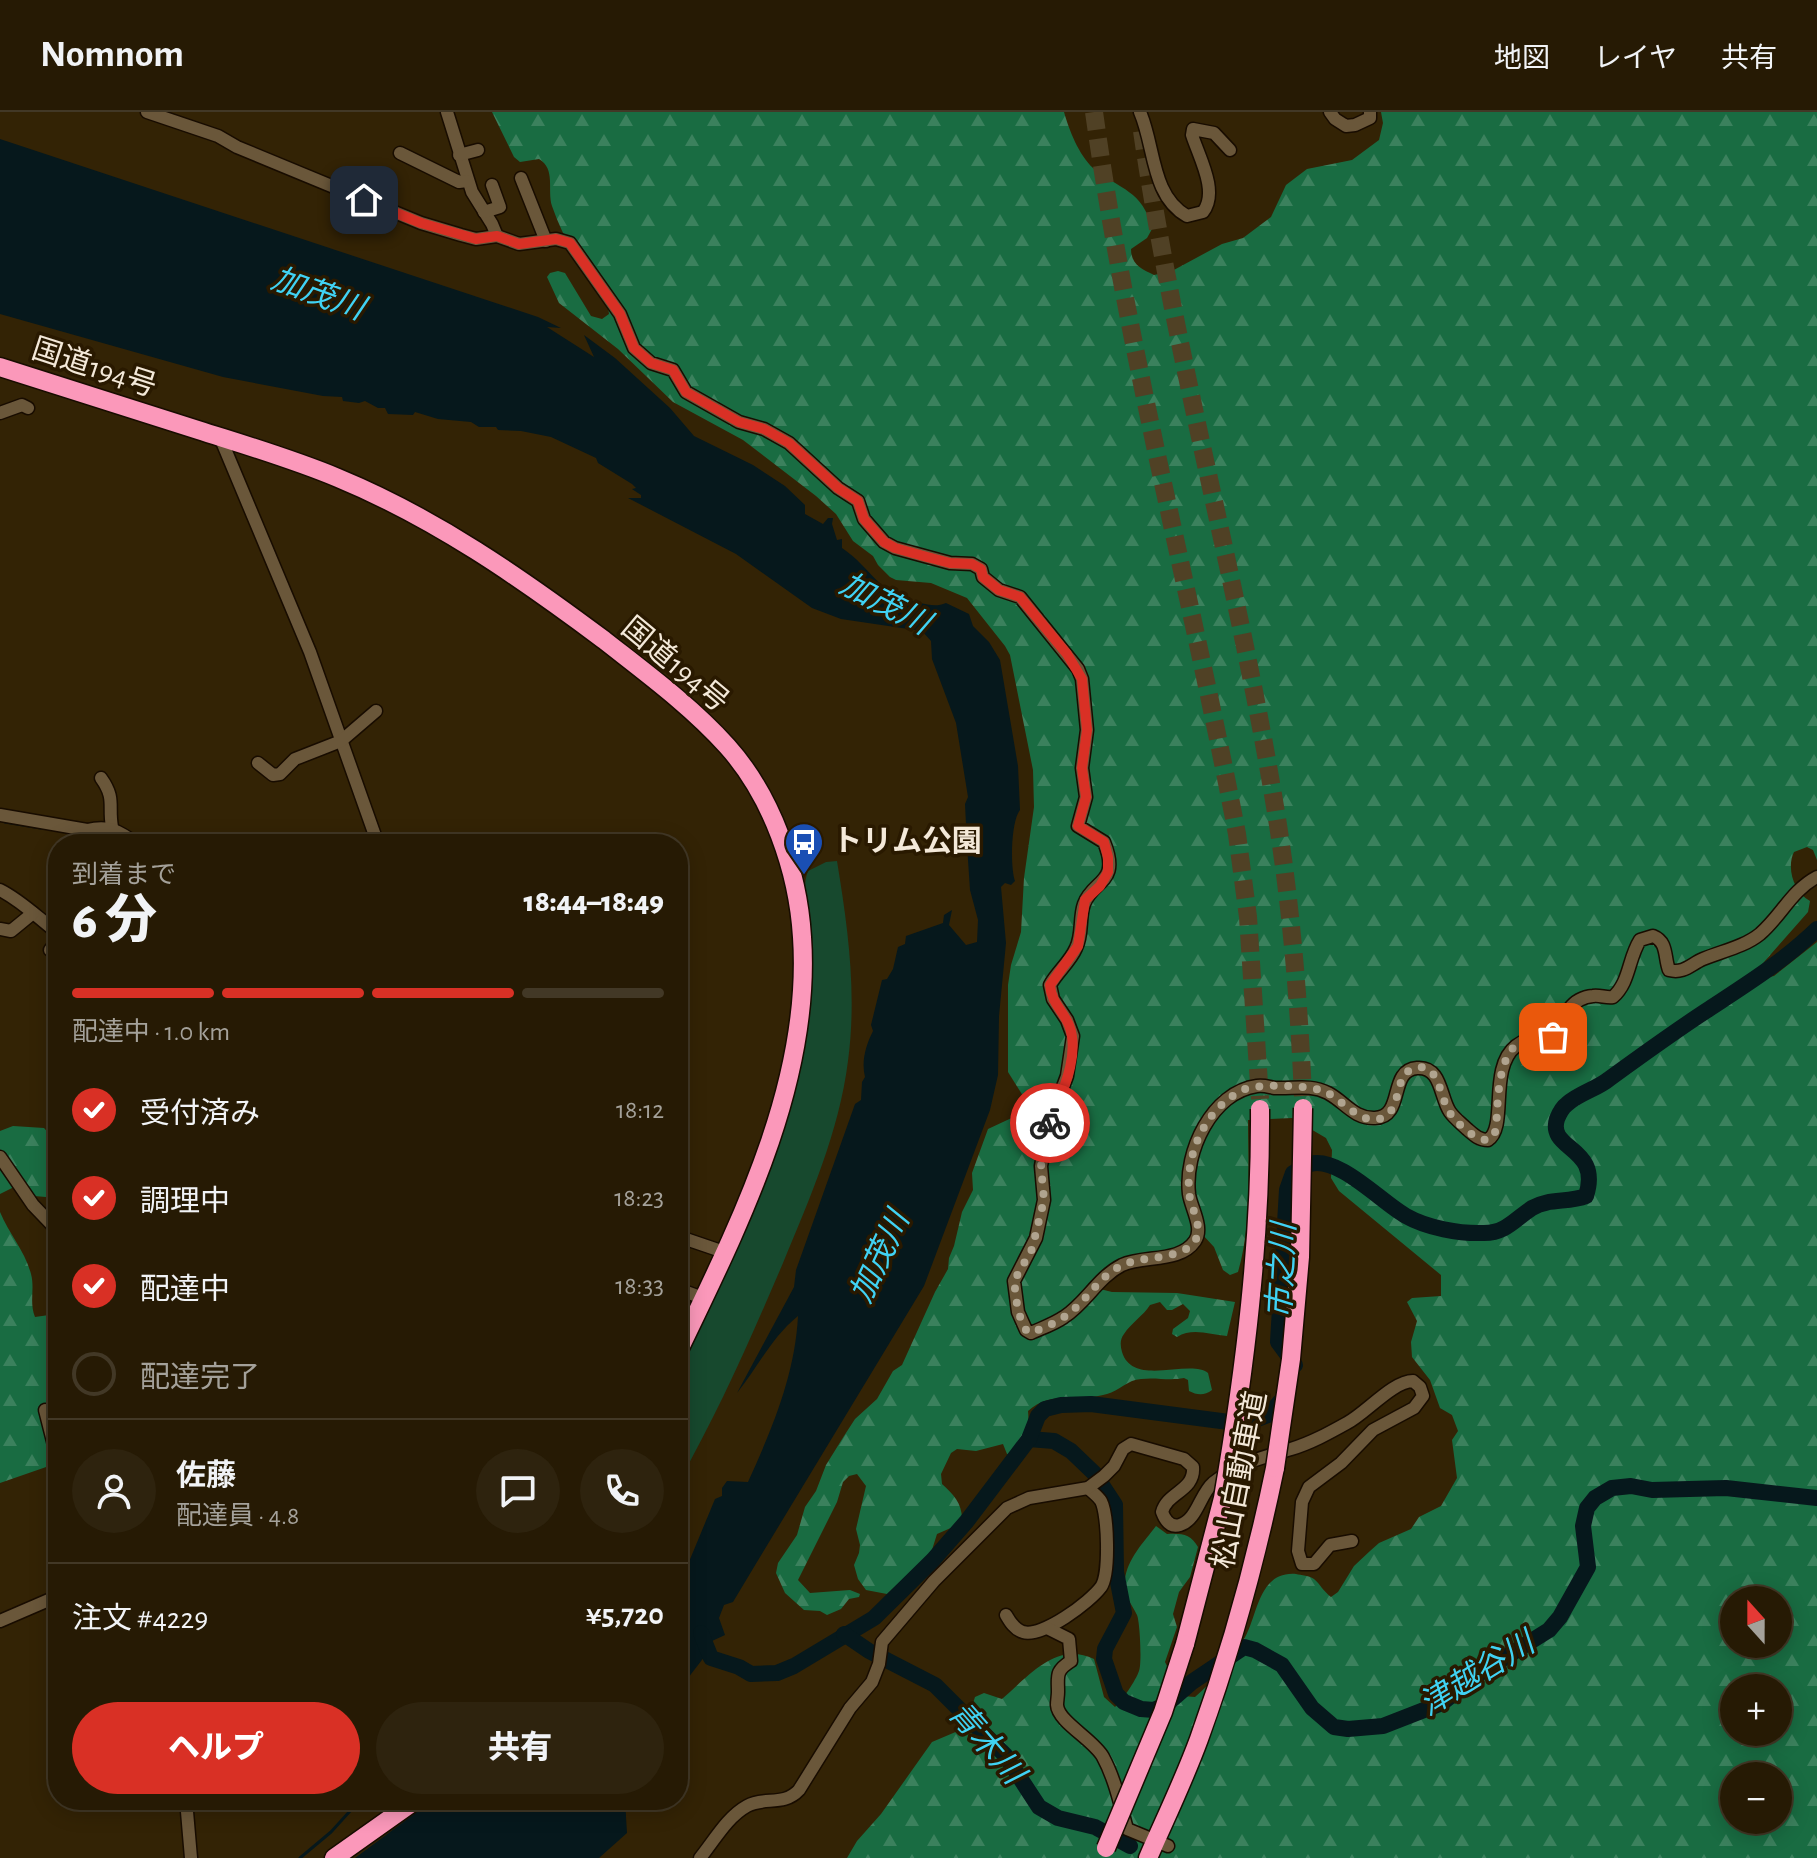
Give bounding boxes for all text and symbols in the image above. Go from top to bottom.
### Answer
text: Nomnom [40,36,184,74]
text: 地図 [1494,45,1550,73]
text: レイヤ [1594,45,1677,73]
text: 共有 [1721,45,1777,73]
pin [330,166,398,234]
icon: home [342,178,386,222]
water label: 加茂川 [267,262,372,326]
street label: 国道194号 [28,333,160,402]
water label: 加茂川 [835,567,938,641]
street label: 国道194号 [616,611,735,718]
bus stop icon: トリム公園 [783,821,825,876]
place label: トリム公園 [832,826,982,857]
text: 到着まで [72,862,176,888]
text: 18:44–18:49 [524,887,664,917]
text: 6 分 [72,895,157,947]
pin [1519,1003,1587,1071]
icon: bag [1531,1015,1575,1059]
text: 配達中 · 1.0 km [72,1019,230,1045]
courier [1010,1083,1090,1163]
icon: check [72,1088,116,1132]
text: 18:12 [616,1097,664,1123]
text: 受付済み [140,1099,260,1129]
icon: bike [1028,1101,1072,1145]
icon: check [72,1176,116,1220]
text: 18:23 [614,1185,664,1211]
text: 調理中 [140,1187,230,1217]
water label: 加茂川 [844,1204,916,1307]
water label: 市之川 [1262,1219,1301,1320]
icon: check [72,1264,116,1308]
text: 18:33 [615,1273,664,1299]
text: 配達中 [140,1275,230,1305]
text: 配達完了 [140,1363,260,1393]
street label: 松山自動車道 [1206,1388,1272,1571]
button: person [72,1449,156,1533]
button: chat [476,1449,560,1533]
button: phone [580,1449,664,1533]
text: 佐藤 [176,1461,236,1491]
text: 配達員 · 4.8 [176,1503,299,1529]
north arrow [1720,1586,1792,1658]
map controls [1720,1586,1792,1834]
text: ¥5,720 [586,1600,664,1630]
text: 注文 #4229 [72,1604,208,1634]
water label: 津越谷川 [1414,1624,1542,1721]
button: + [1720,1674,1792,1746]
water label: 青木川 [942,1696,1032,1792]
button: ヘルプ [72,1702,360,1794]
button: 共有 [376,1702,664,1794]
button: − [1720,1762,1792,1834]

